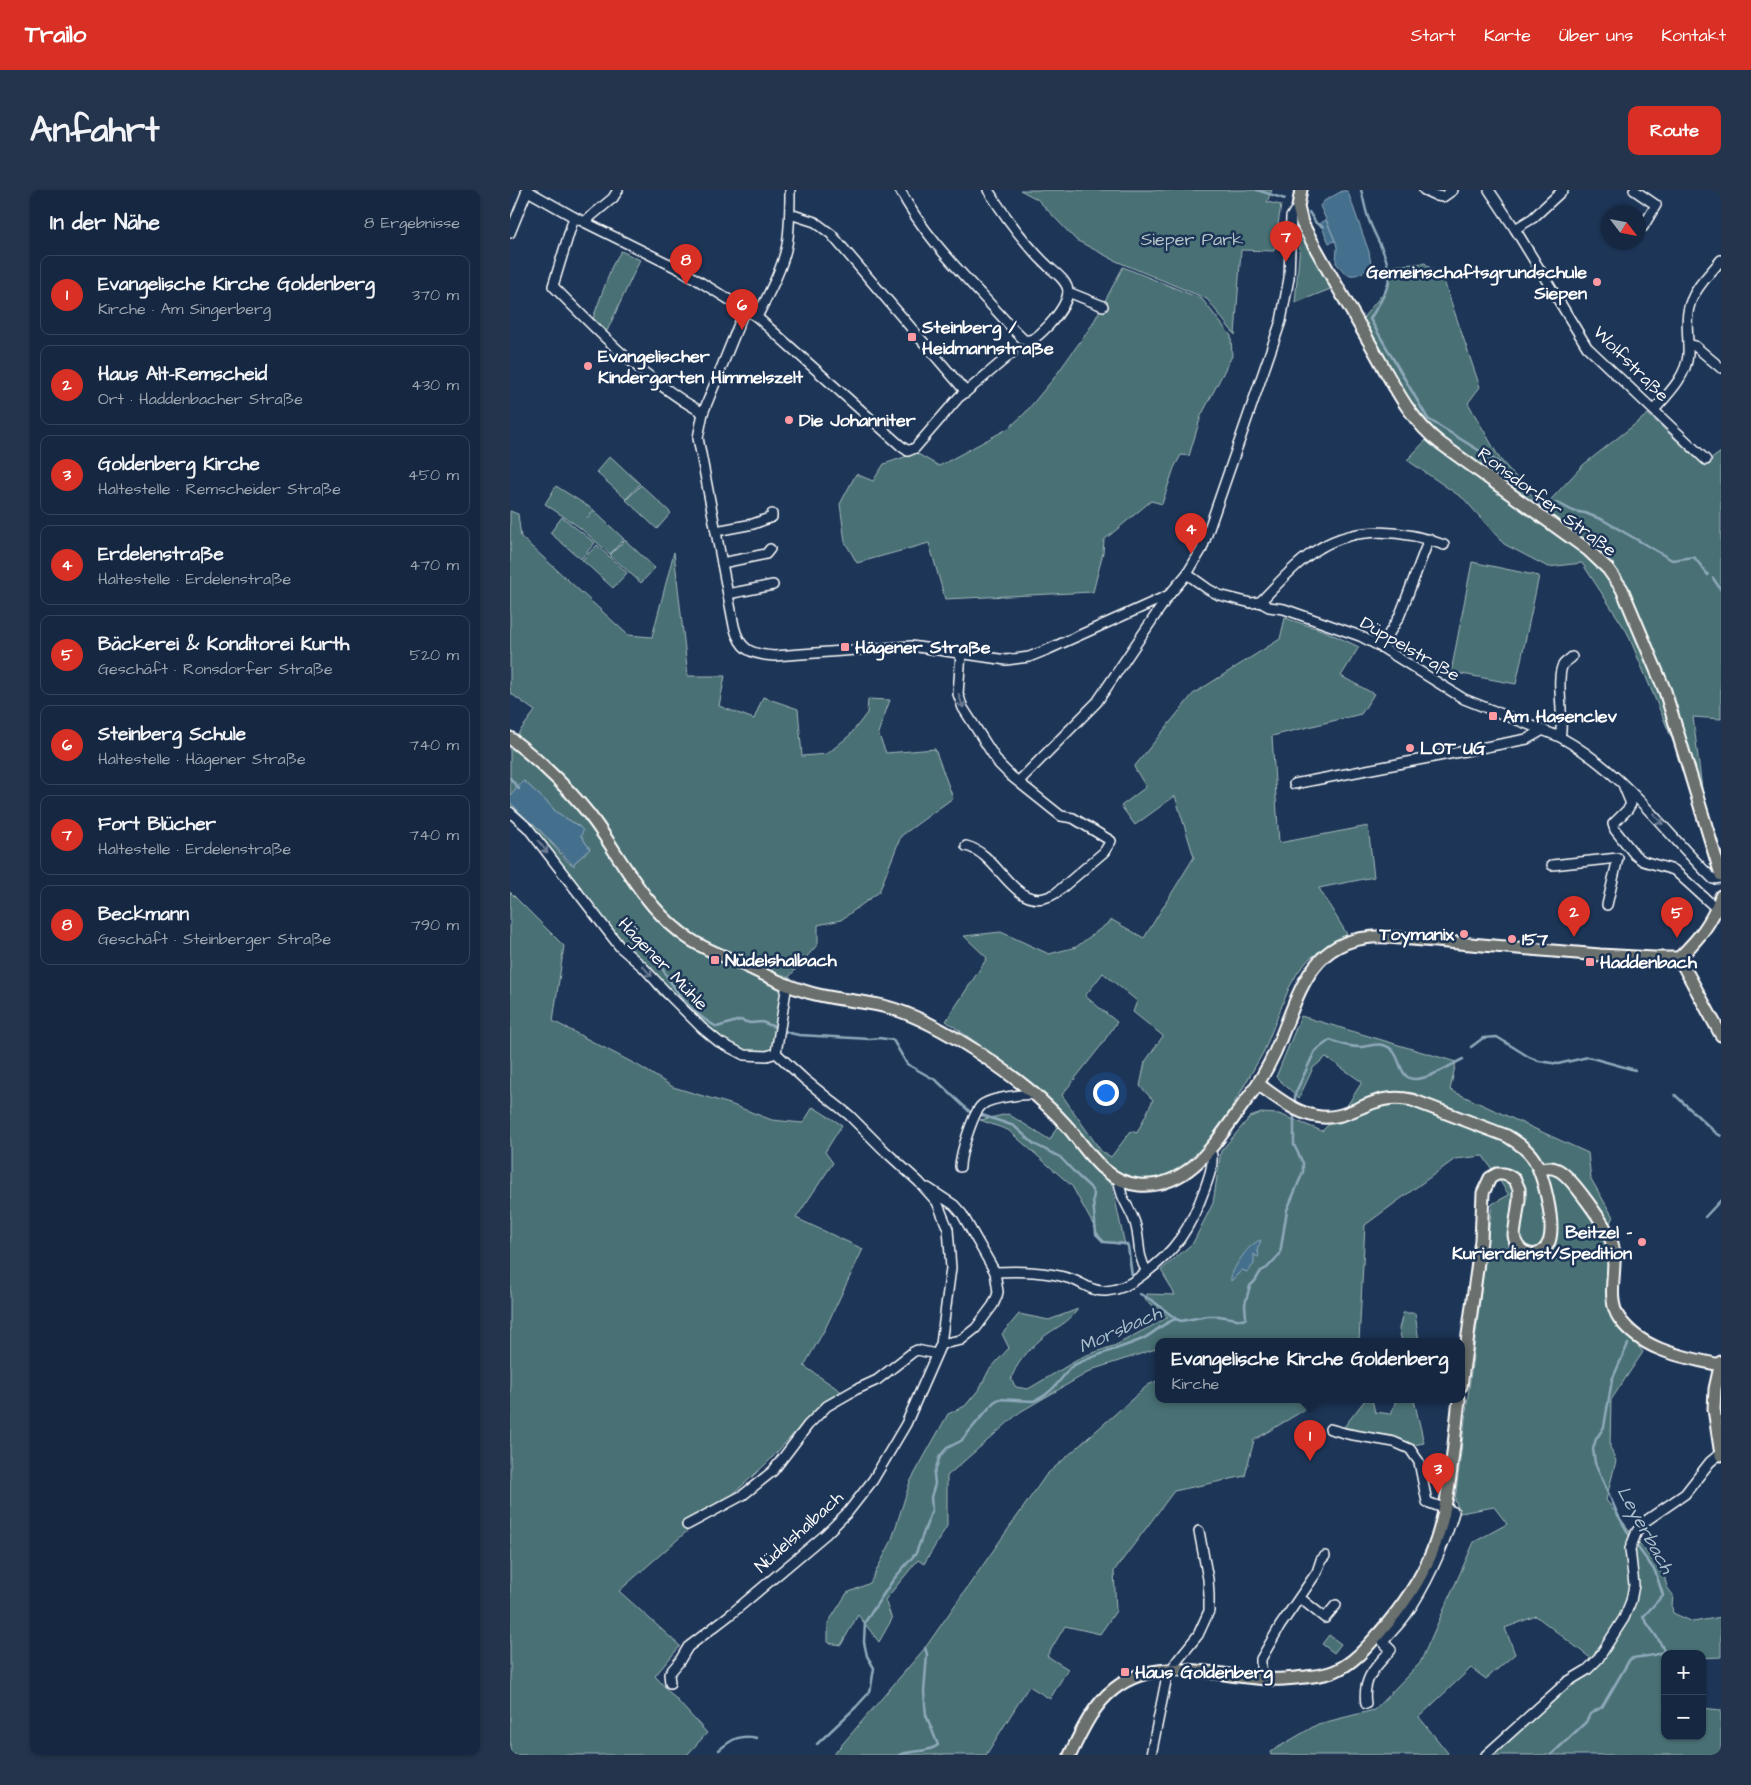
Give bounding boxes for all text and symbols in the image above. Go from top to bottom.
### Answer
text: Trailo [25,18,86,52]
text: Start [1411,23,1456,48]
text: Karte [1484,23,1531,48]
text: Über uns [1559,23,1633,48]
text: Kontakt [1661,23,1726,48]
text: Anfahrt [30,106,159,155]
button: Route [1628,106,1721,155]
north arrow [1601,205,1646,250]
text: In der Nähe [50,208,160,237]
text: 8 Ergebnisse [364,212,460,234]
pin: 7 [1270,221,1302,262]
park label: Sieper Park [1141,227,1243,252]
pin: 8 [670,244,702,285]
place label: Gemeinschaftsgrundschule Siepen [1366,260,1587,306]
text: Evangelische Kirche Goldenberg [98,271,375,298]
marker: Gemeinschaftsgrundschule Siepen [1591,276,1603,288]
text: 1 [66,284,68,306]
text: 370 m [412,284,459,306]
pin: 6 [726,289,758,330]
text: Kirche · Am Singerberg [98,298,271,320]
place label: Steinberg / Heidmannstraße [921,315,1054,361]
street label: Wolfstraße [1587,320,1675,408]
marker: Steinberg / Heidmannstraße [906,331,918,343]
place label: Evangelischer Kindergarten Himmelszelt [598,344,804,391]
marker: Evangelischer Kindergarten Himmelszelt [582,360,594,372]
text: Haus Alt-Remscheid [98,361,267,388]
text: 2 [62,374,72,396]
text: 430 m [411,374,459,396]
text: Ort · Haddenbacher Straße [98,388,303,410]
place label: Die Johanniter [799,408,916,433]
marker: Die Johanniter [783,414,795,426]
street label: Ronsdorfer Straße [1472,441,1622,563]
text: Goldenberg Kirche [98,451,260,478]
text: 3 [63,464,71,486]
text: 450 m [408,464,459,486]
text: Haltestelle · Remscheider Straße [98,478,341,500]
pin: 4 [1175,513,1207,554]
text: Erdelenstraße [98,541,224,568]
text: 4 [62,554,72,576]
text: 470 m [409,554,459,576]
text: Haltestelle · Erdelenstraße [98,568,291,590]
street label: Düppelstraße [1356,610,1465,688]
text: Bäckerei & Konditorei Kurth [98,631,349,658]
place label: Hägener Straße [855,635,991,661]
marker: Hägener Straße [839,641,851,653]
text: 5 [61,644,73,666]
text: 520 m [410,644,459,666]
text: Geschäft · Ronsdorfer Straße [98,658,333,680]
one-way arrow [957,693,966,708]
place label: Am Hasenclev [1503,704,1618,729]
marker: Am Hasenclev [1487,710,1499,722]
text: Steinberg Schule [98,721,246,748]
text: 6 [62,734,72,756]
text: 740 m [409,734,459,756]
place label: LOT UG [1420,736,1486,761]
marker: LOT UG [1404,742,1416,754]
text: Haltestelle · Hägener Straße [98,748,306,770]
text: Fort Blücher [98,811,216,838]
one-way arrow [1652,813,1664,826]
text: 7 [62,824,72,846]
text: 740 m [409,824,459,846]
text: Haltestelle · Erdelenstraße [98,838,291,860]
one-way arrow [538,840,549,853]
pin: 2 [1558,896,1590,937]
pin: 5 [1661,897,1693,938]
text: Beckmann [98,901,189,928]
street label: Hägener Mühle [611,912,714,1017]
text: 8 [62,914,72,936]
text: 790 m [411,914,459,936]
place label: Toymanix [1378,922,1455,948]
place label: 157 [1522,927,1549,952]
text: Geschäft · Steinberger Straße [98,928,331,950]
marker: Toymanix [1458,928,1470,940]
marker: 157 [1506,933,1518,945]
place label: Nüdelshalbach [725,948,838,973]
place label: Haddenbach [1600,950,1698,975]
marker: Nüdelshalbach [709,954,721,966]
marker: Haddenbach [1584,956,1596,968]
one-way arrow [641,965,653,978]
your location [1093,1080,1119,1106]
place label: Beitzel - Kurierdienst/Spedition [1452,1220,1632,1266]
marker: Beitzel - Kurierdienst/Spedition [1636,1236,1648,1248]
water label: Morsbach [1074,1299,1167,1360]
popup [1155,1338,1465,1403]
text: Evangelische Kirche Goldenberg [1172,1346,1448,1373]
text: Kirche [1172,1373,1219,1395]
pin: 1 [1294,1420,1326,1461]
pin: 3 [1422,1453,1454,1494]
water label: Leyerbach [1610,1481,1681,1580]
street label: Nüdelshalbach [749,1485,849,1579]
map controls [1661,1650,1706,1740]
button: + [1661,1650,1706,1695]
place label: Haus Goldenberg [1135,1660,1274,1686]
marker: Haus Goldenberg [1119,1666,1131,1678]
button: − [1661,1695,1706,1740]

